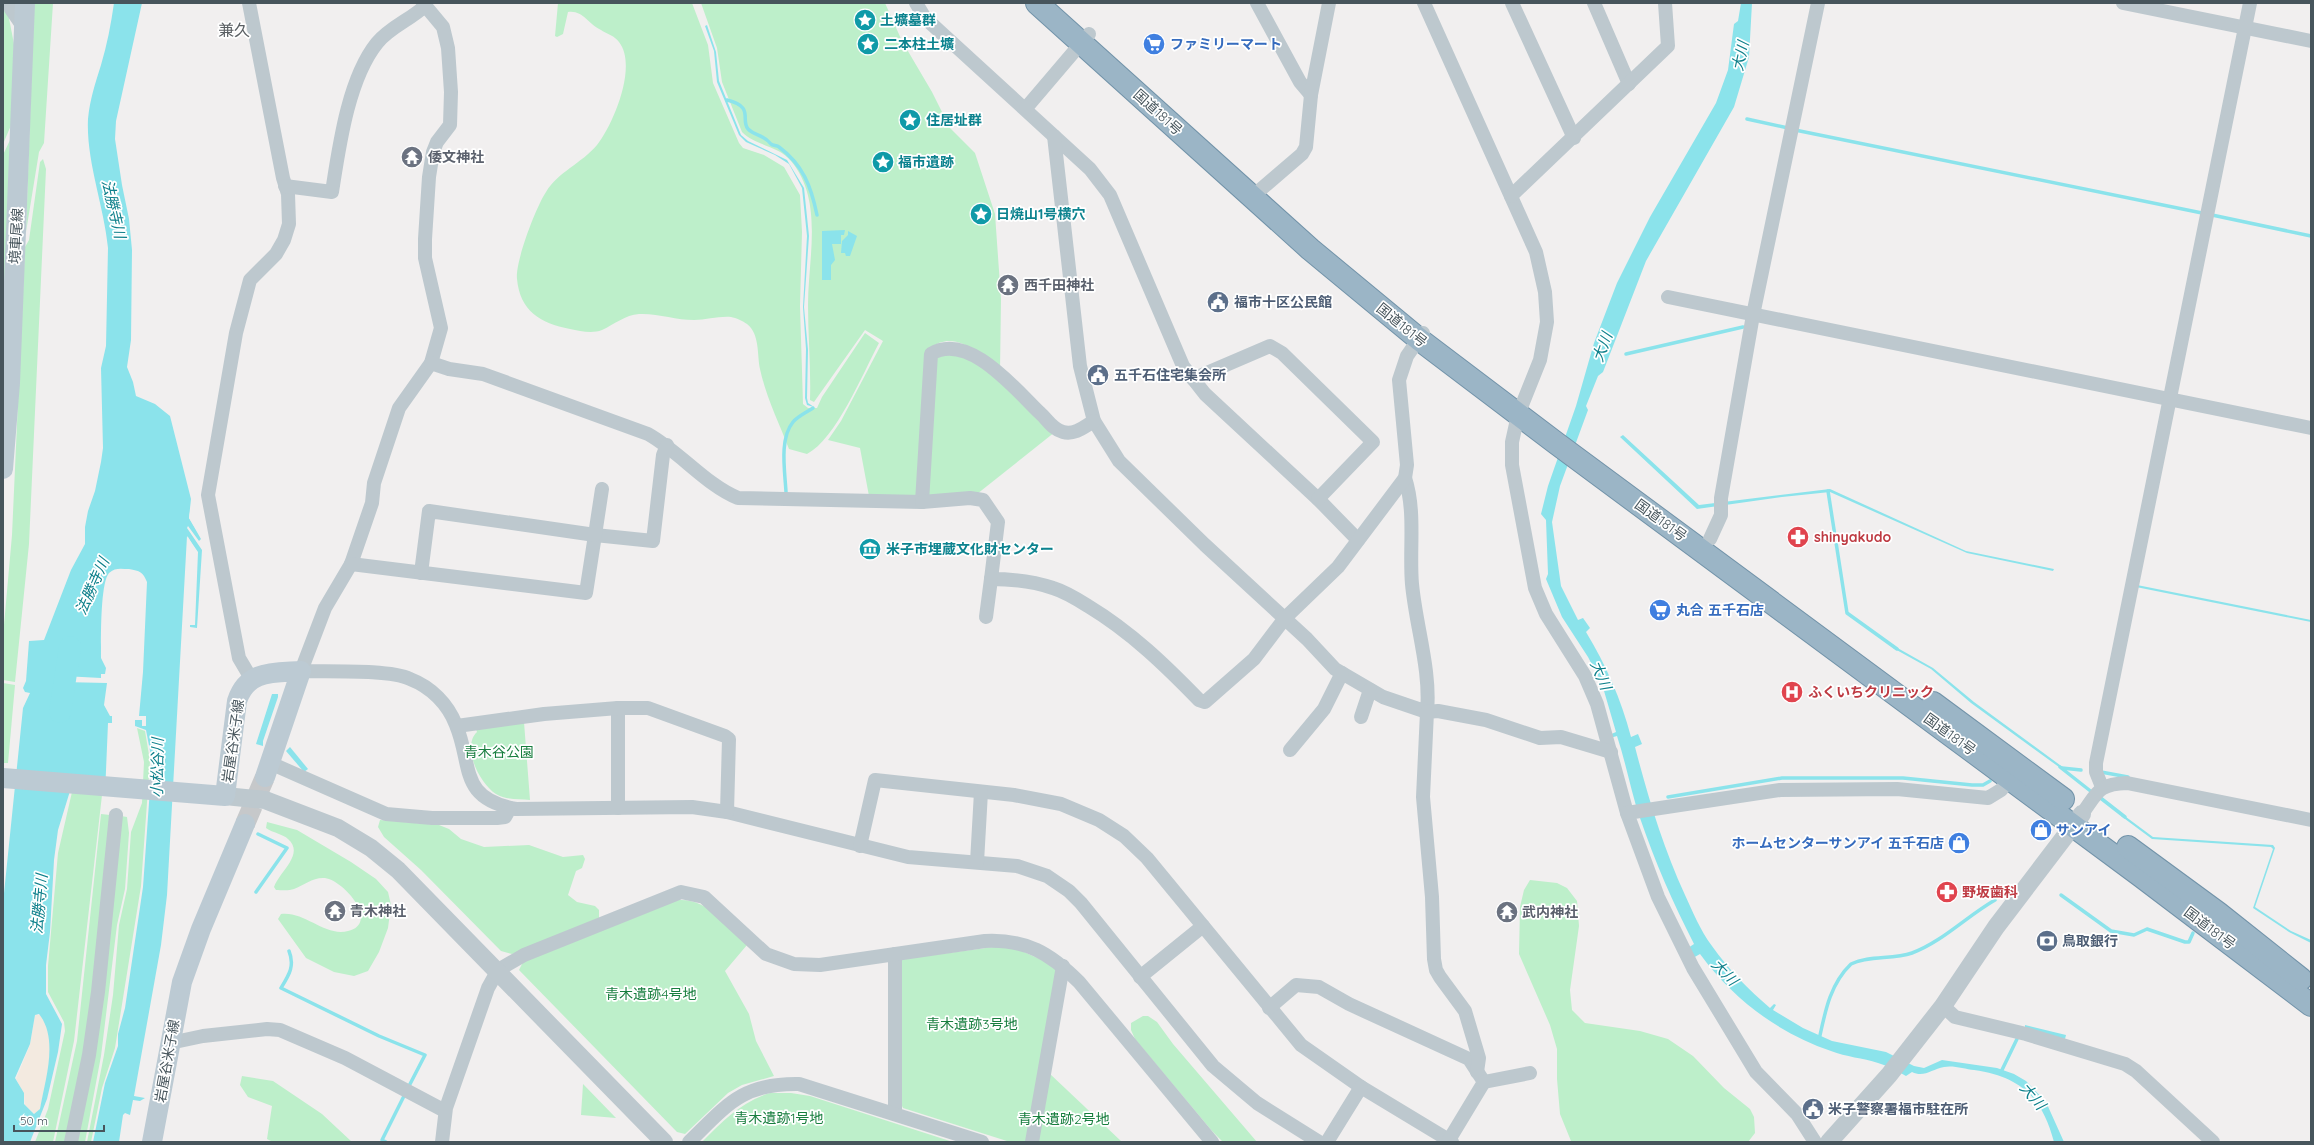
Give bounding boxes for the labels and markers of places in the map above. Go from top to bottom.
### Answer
place icon: 土壙墓群 [852,7,878,33]
place label: 土壙墓群 [880,11,936,29]
place icon: 二本柱土壙 [855,31,881,57]
supermarket icon: ファミリーマート [1141,31,1167,57]
place label: 二本柱土壙 [884,35,954,53]
place label: ファミリーマート [1170,35,1282,53]
place icon: 住居址群 [897,107,923,133]
place label: 住居址群 [926,111,982,129]
temple icon: 倭文神社 [399,144,425,170]
place label: 倭文神社 [428,148,484,166]
place icon: 福市遺跡 [870,149,896,175]
place label: 福市遺跡 [898,153,954,171]
place icon: 日焼山1号横穴 [968,201,994,227]
place label: 日焼山1号横穴 [996,205,1085,223]
temple icon: 西千田神社 [995,272,1021,298]
place label: 西千田神社 [1024,276,1094,294]
public building icon: 福市十区公民館 [1205,289,1231,315]
place label: 福市十区公民館 [1234,293,1332,311]
public building icon: 五千石住宅集会所 [1085,362,1111,388]
place label: 五千石住宅集会所 [1114,366,1226,384]
pharmacy icon: shinyakudo [1785,524,1811,550]
place label: shinyakudo [1814,528,1891,546]
museum icon: 米子市埋蔵文化財センター [857,536,883,562]
place label: 米子市埋蔵文化財センター [886,540,1054,558]
supermarket icon: 丸合 五千石店 [1647,597,1673,623]
place label: 丸合 五千石店 [1676,601,1764,619]
hospital icon: ふくいちクリニック [1779,679,1805,705]
place label: ふくいちクリニック [1808,683,1934,701]
shop icon: サンアイ [2028,817,2054,843]
place label: サンアイ [2056,821,2111,839]
shop icon: ホームセンターサンアイ 五千石店 [1946,830,1972,856]
place label: ホームセンターサンアイ 五千石店 [1731,834,1944,852]
pharmacy icon: 野坂歯科 [1934,879,1960,905]
place label: 野坂歯科 [1962,883,2018,901]
temple icon: 青木神社 [322,898,348,924]
temple icon: 武内神社 [1494,899,1520,925]
place label: 青木神社 [350,902,406,920]
place label: 武内神社 [1522,903,1578,921]
bank icon: 鳥取銀行 [2034,928,2060,954]
place label: 鳥取銀行 [2062,932,2118,950]
public building icon: 米子警察署福市駐在所 [1800,1096,1826,1122]
place label: 米子警察署福市駐在所 [1828,1100,1968,1118]

